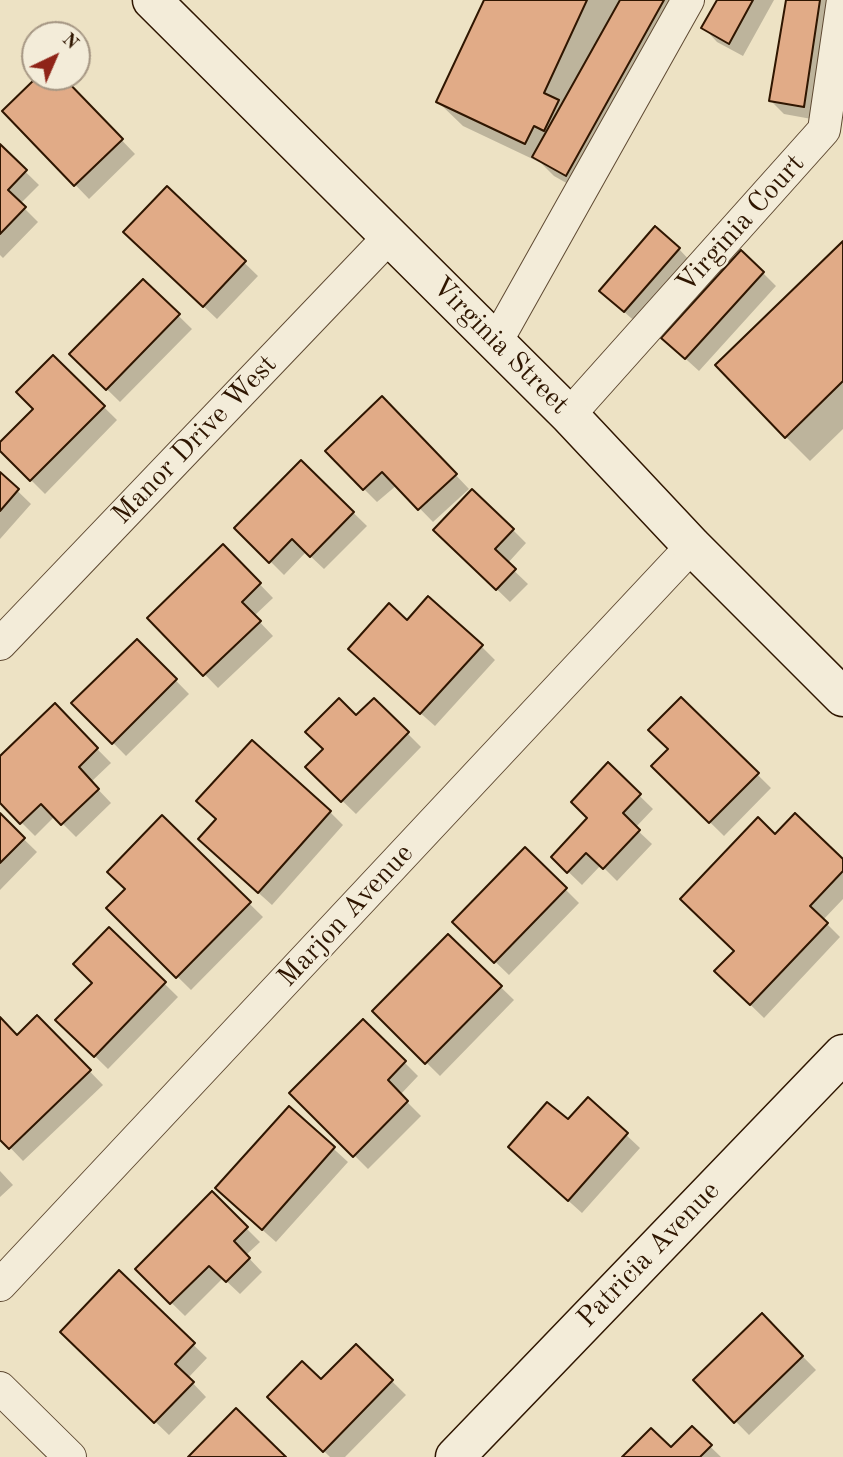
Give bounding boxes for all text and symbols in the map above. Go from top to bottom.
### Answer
north arrow [21,21,91,91]
text: N [58,30,81,54]
street label: Virginia Court [670,148,812,300]
street label: Virginia Street [424,270,576,422]
street label: Manor Drive West [106,348,284,532]
street label: Marjon Avenue [271,837,421,995]
street label: Patricia Avenue [571,1175,727,1335]

